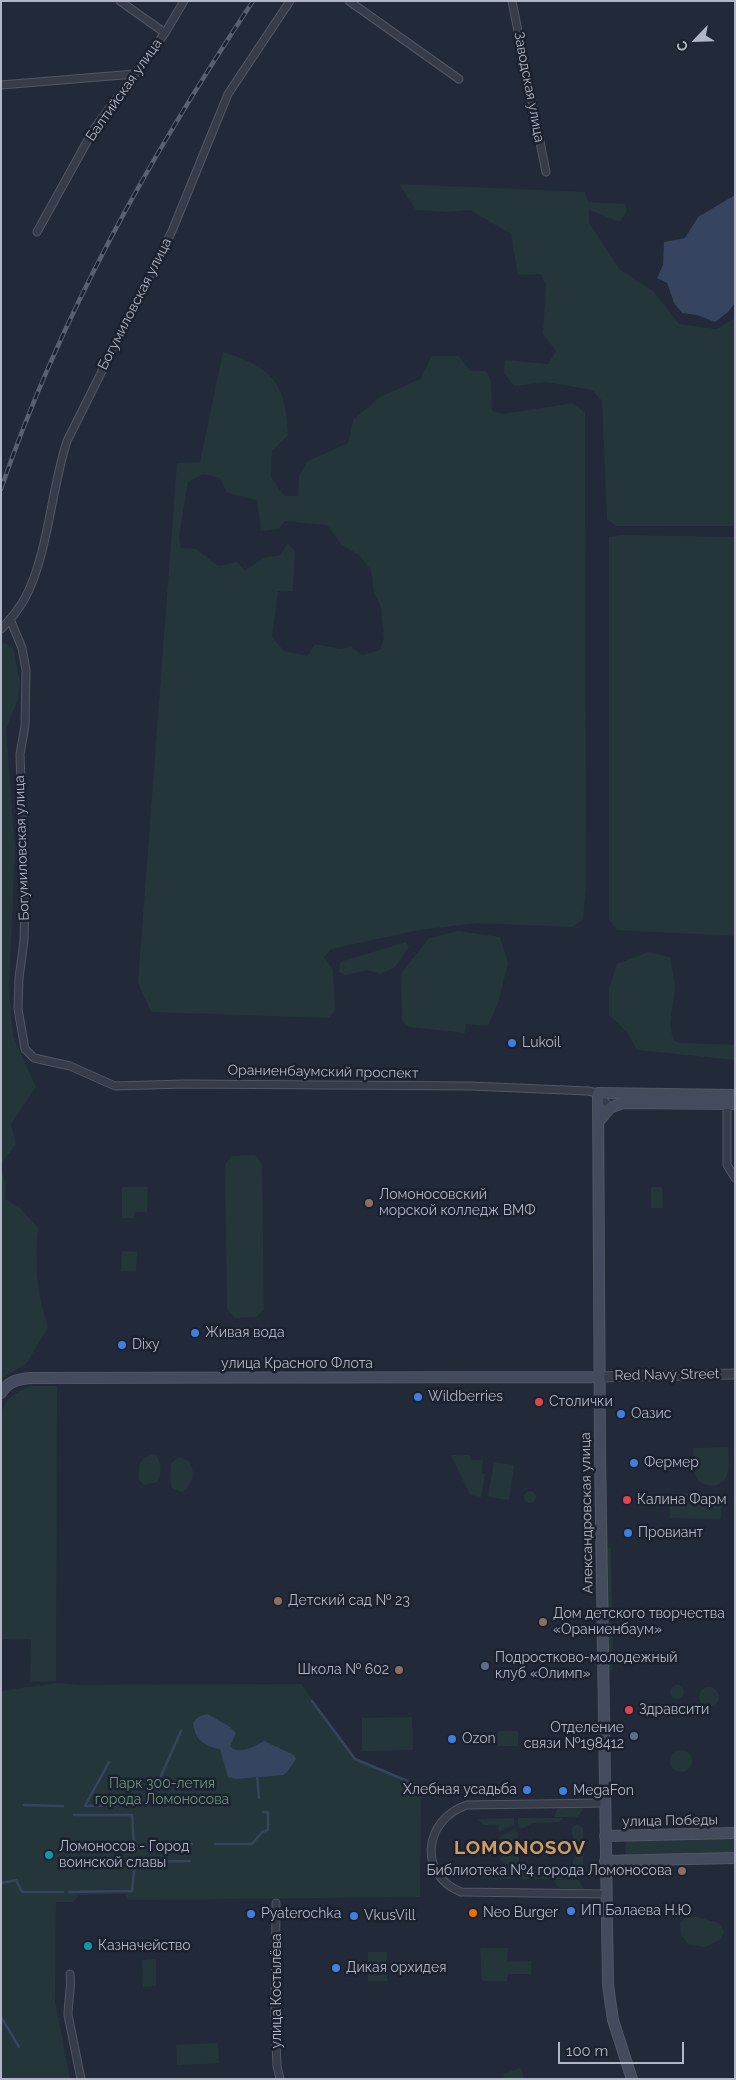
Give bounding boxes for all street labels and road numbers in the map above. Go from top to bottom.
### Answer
street label: Заводская улица [510,30,548,144]
street label: Балтийская улица [82,36,166,144]
street label: Богумиловская улица [94,235,176,373]
street label: Богумиловская улица [11,775,33,921]
street label: Ораниенбаумский проспект [227,1062,419,1082]
street label: улица Красного Флота [221,1356,373,1372]
street label: Red Navy Street [614,1366,720,1384]
street label: Александровская улица [577,1432,597,1594]
street label: улица Победы [622,1812,718,1830]
street label: улица Костылёва [269,1933,285,2049]

